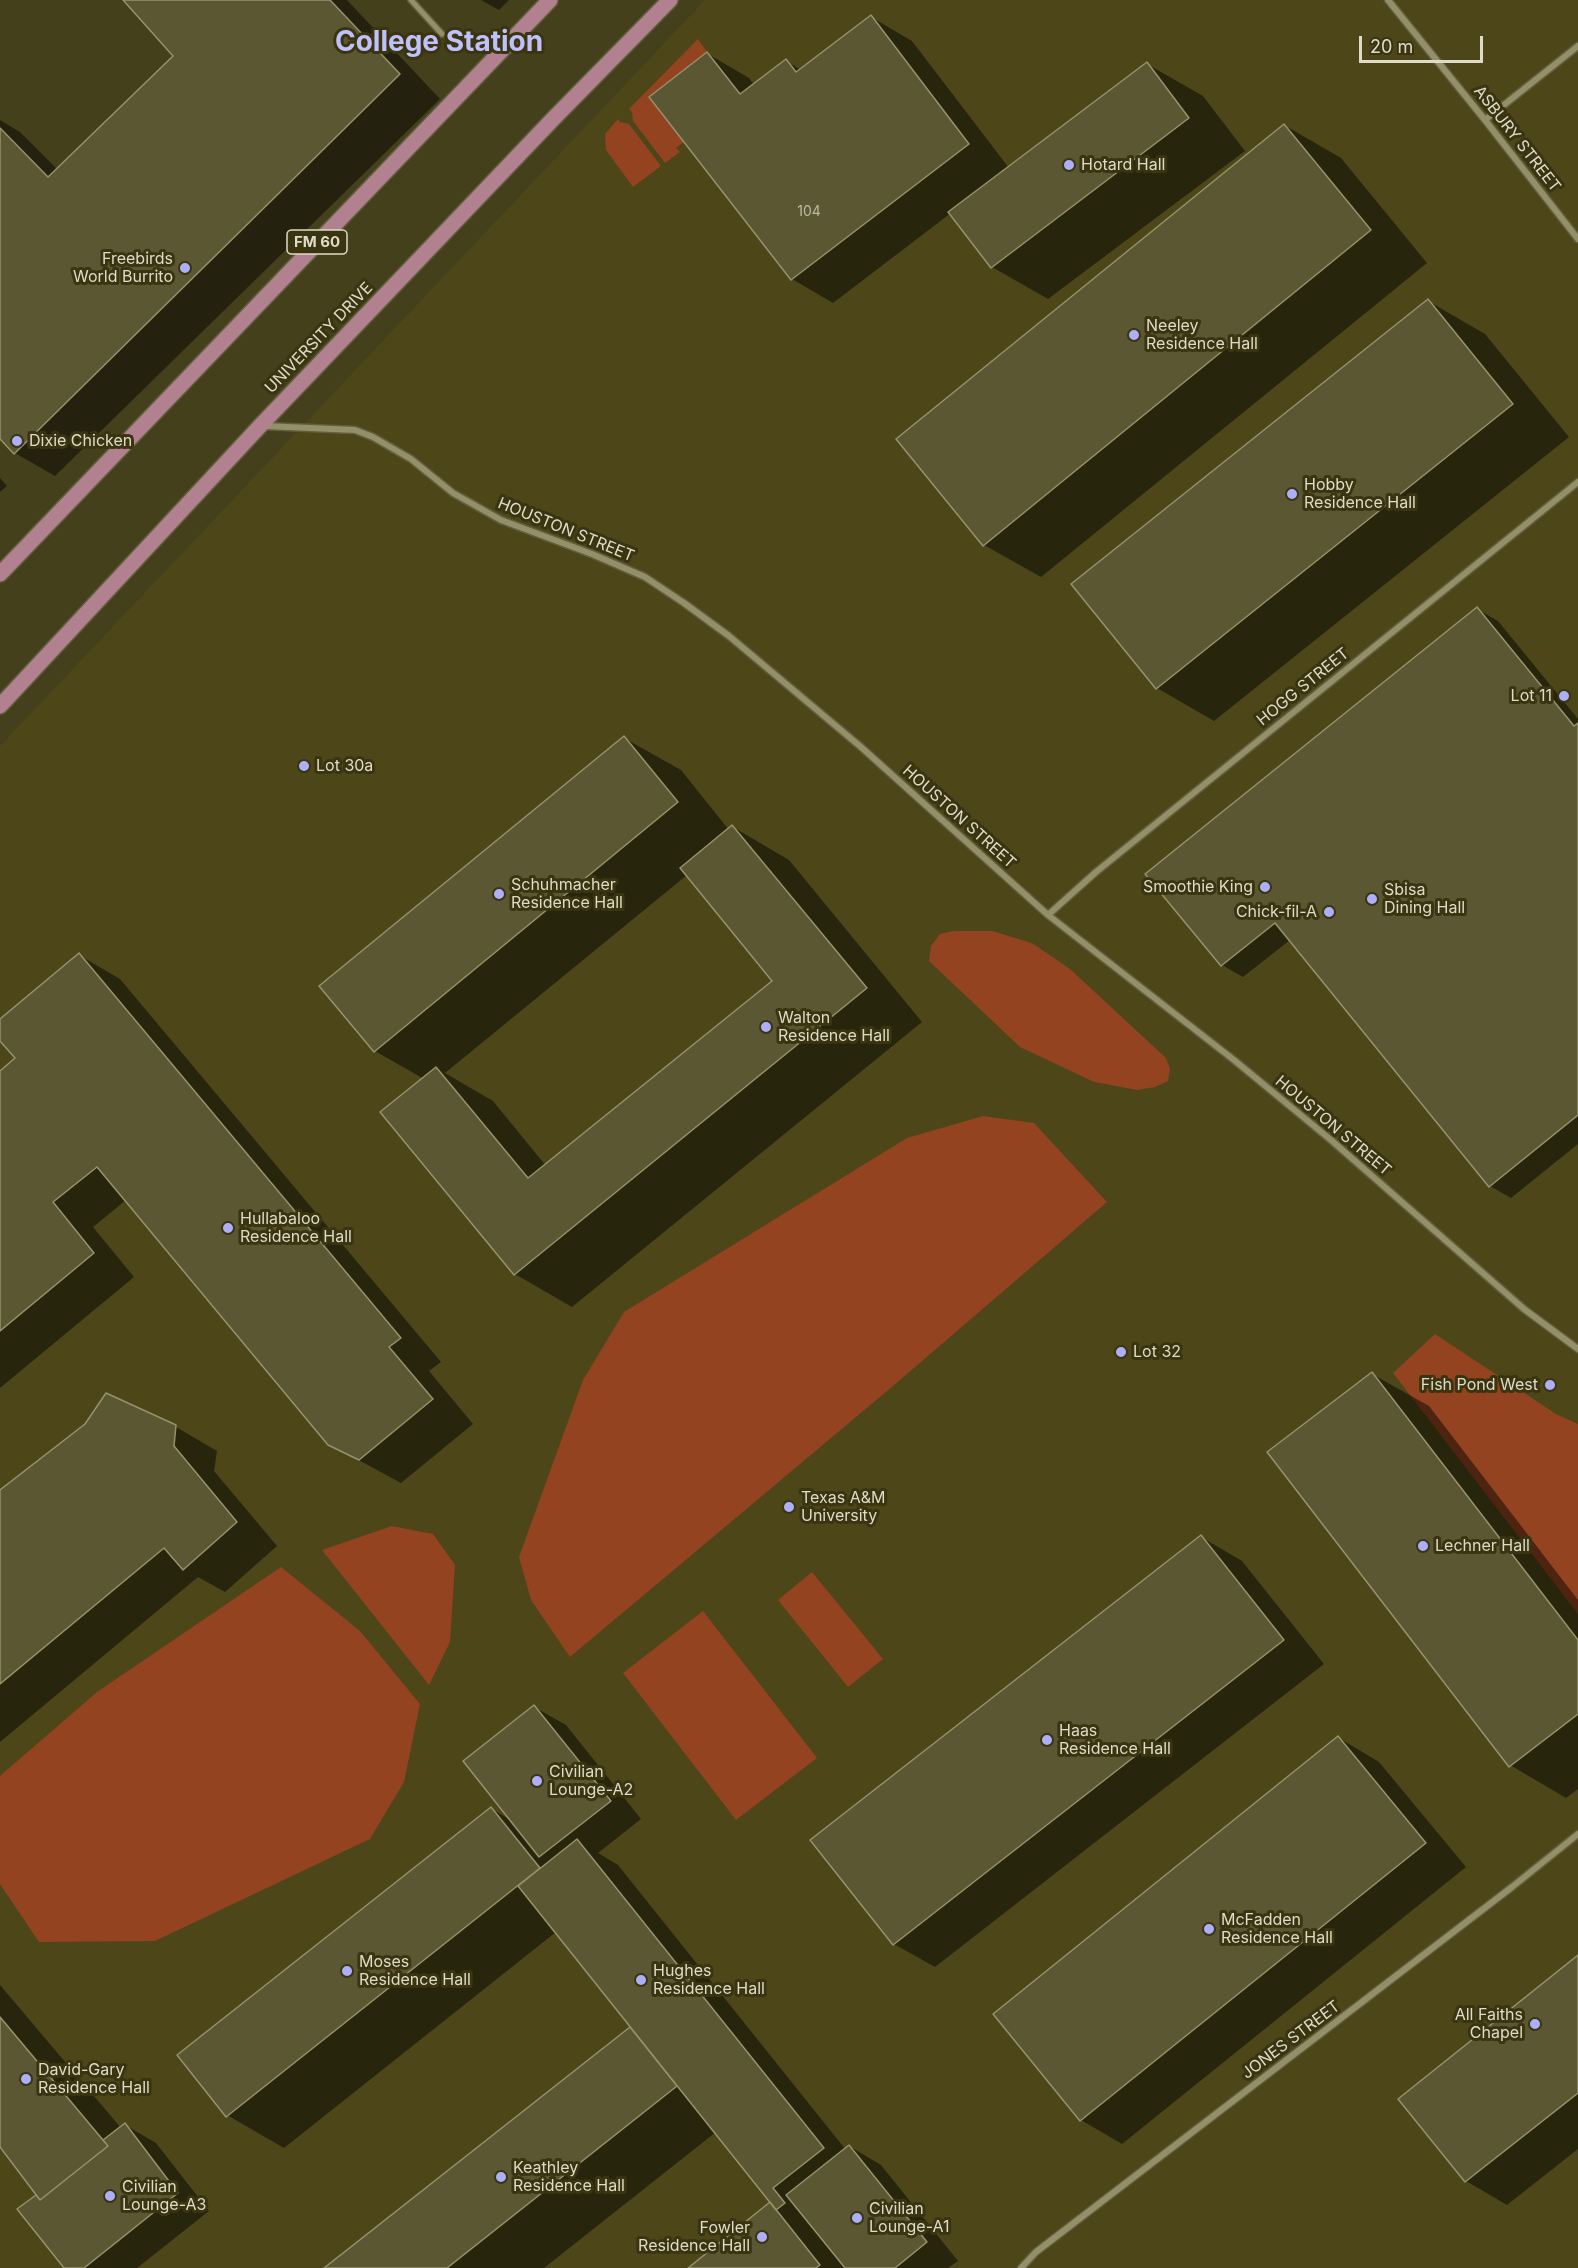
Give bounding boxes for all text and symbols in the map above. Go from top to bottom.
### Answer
scale bar [1362,24,1486,62]
district label: College Station [335,26,543,60]
text: 20 m [1370,36,1413,57]
street label: ASBURY STREET [1470,82,1564,196]
place label: Hotard Hall [1081,155,1165,175]
marker: Hotard Hall [1062,158,1076,172]
house number: 104 [797,204,821,220]
road number: FM 60 [287,230,347,254]
place label: Freebirds World Burrito [73,249,173,287]
marker: Freebirds World Burrito [178,261,192,275]
street label: UNIVERSITY DRIVE [261,279,377,397]
place label: Neeley Residence Hall [1146,316,1258,354]
marker: Neeley Residence Hall [1127,328,1141,342]
place label: Dixie Chicken [29,431,132,451]
marker: Dixie Chicken [10,434,24,448]
place label: Hobby Residence Hall [1304,475,1416,513]
marker: Hobby Residence Hall [1285,487,1299,501]
street label: HOUSTON STREET [495,494,637,566]
street label: HOGG STREET [1253,644,1353,730]
place label: Lot 11 [1511,686,1552,706]
marker: Lot 11 [1557,689,1571,703]
place label: Lot 30a [316,756,373,776]
marker: Lot 30a [297,759,311,773]
street label: HOUSTON STREET [899,761,1019,873]
place label: Schuhmacher Residence Hall [511,875,623,913]
place label: Smoothie King [1143,877,1253,897]
marker: Smoothie King [1258,880,1272,894]
place label: Sbisa Dining Hall [1384,880,1465,918]
marker: Schuhmacher Residence Hall [492,887,506,901]
marker: Sbisa Dining Hall [1365,892,1379,906]
place label: Chick-fil-A [1236,902,1317,922]
marker: Chick-fil-A [1322,905,1336,919]
place label: Walton Residence Hall [778,1008,890,1046]
marker: Walton Residence Hall [759,1020,773,1034]
street label: HOUSTON STREET [1271,1072,1395,1180]
place label: Hullabaloo Residence Hall [240,1209,352,1247]
marker: Hullabaloo Residence Hall [221,1221,235,1235]
place label: Lot 32 [1133,1342,1181,1362]
marker: Lot 32 [1114,1345,1128,1359]
place label: Fish Pond West [1421,1375,1538,1395]
marker: Fish Pond West [1543,1378,1557,1392]
place label: Texas A&M University [801,1488,886,1526]
marker: Texas A&M University [782,1500,796,1514]
place label: Lechner Hall [1435,1536,1530,1556]
marker: Lechner Hall [1416,1539,1430,1553]
place label: Haas Residence Hall [1059,1721,1171,1759]
marker: Haas Residence Hall [1040,1733,1054,1747]
place label: Civilian Lounge-A2 [549,1762,633,1800]
marker: Civilian Lounge-A2 [530,1774,544,1788]
place label: McFadden Residence Hall [1221,1910,1333,1948]
marker: McFadden Residence Hall [1202,1922,1216,1936]
place label: Moses Residence Hall [359,1952,471,1990]
place label: Hughes Residence Hall [653,1961,765,1999]
marker: Moses Residence Hall [340,1964,354,1978]
marker: Hughes Residence Hall [634,1973,648,1987]
street label: JONES STREET [1238,1997,1344,2083]
place label: All Faiths Chapel [1455,2005,1523,2043]
marker: All Faiths Chapel [1528,2017,1542,2031]
place label: David-Gary Residence Hall [38,2060,150,2098]
marker: David-Gary Residence Hall [19,2072,33,2086]
place label: Keathley Residence Hall [513,2158,625,2196]
marker: Keathley Residence Hall [494,2170,508,2184]
place label: Civilian Lounge-A3 [122,2177,206,2215]
marker: Civilian Lounge-A3 [103,2189,117,2203]
place label: Civilian Lounge-A1 [869,2199,950,2237]
marker: Civilian Lounge-A1 [850,2211,864,2225]
place label: Fowler Residence Hall [638,2218,750,2256]
marker: Fowler Residence Hall [755,2230,769,2244]

